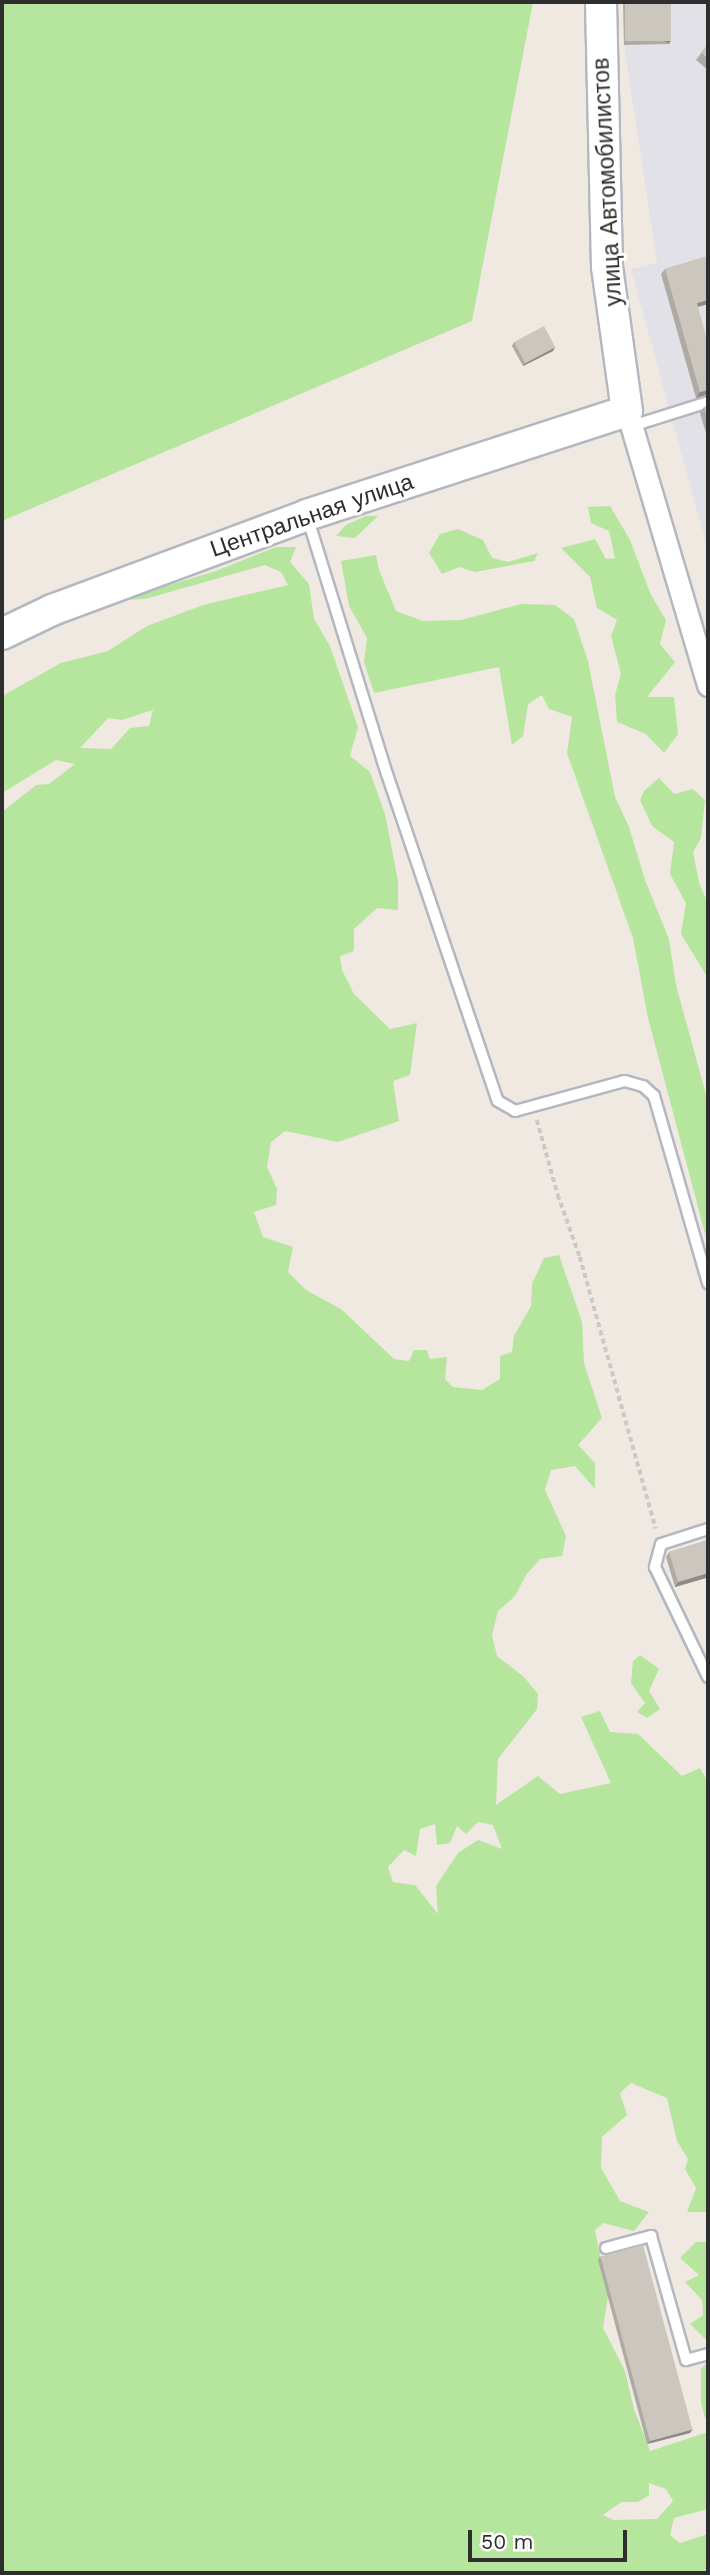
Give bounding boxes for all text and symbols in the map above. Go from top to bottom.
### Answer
street label: улица Автомобилистов [588,57,628,307]
street label: Центральная улица [207,468,417,564]
scale bar [472,2516,631,2560]
text: 50 m [481,2529,533,2554]

